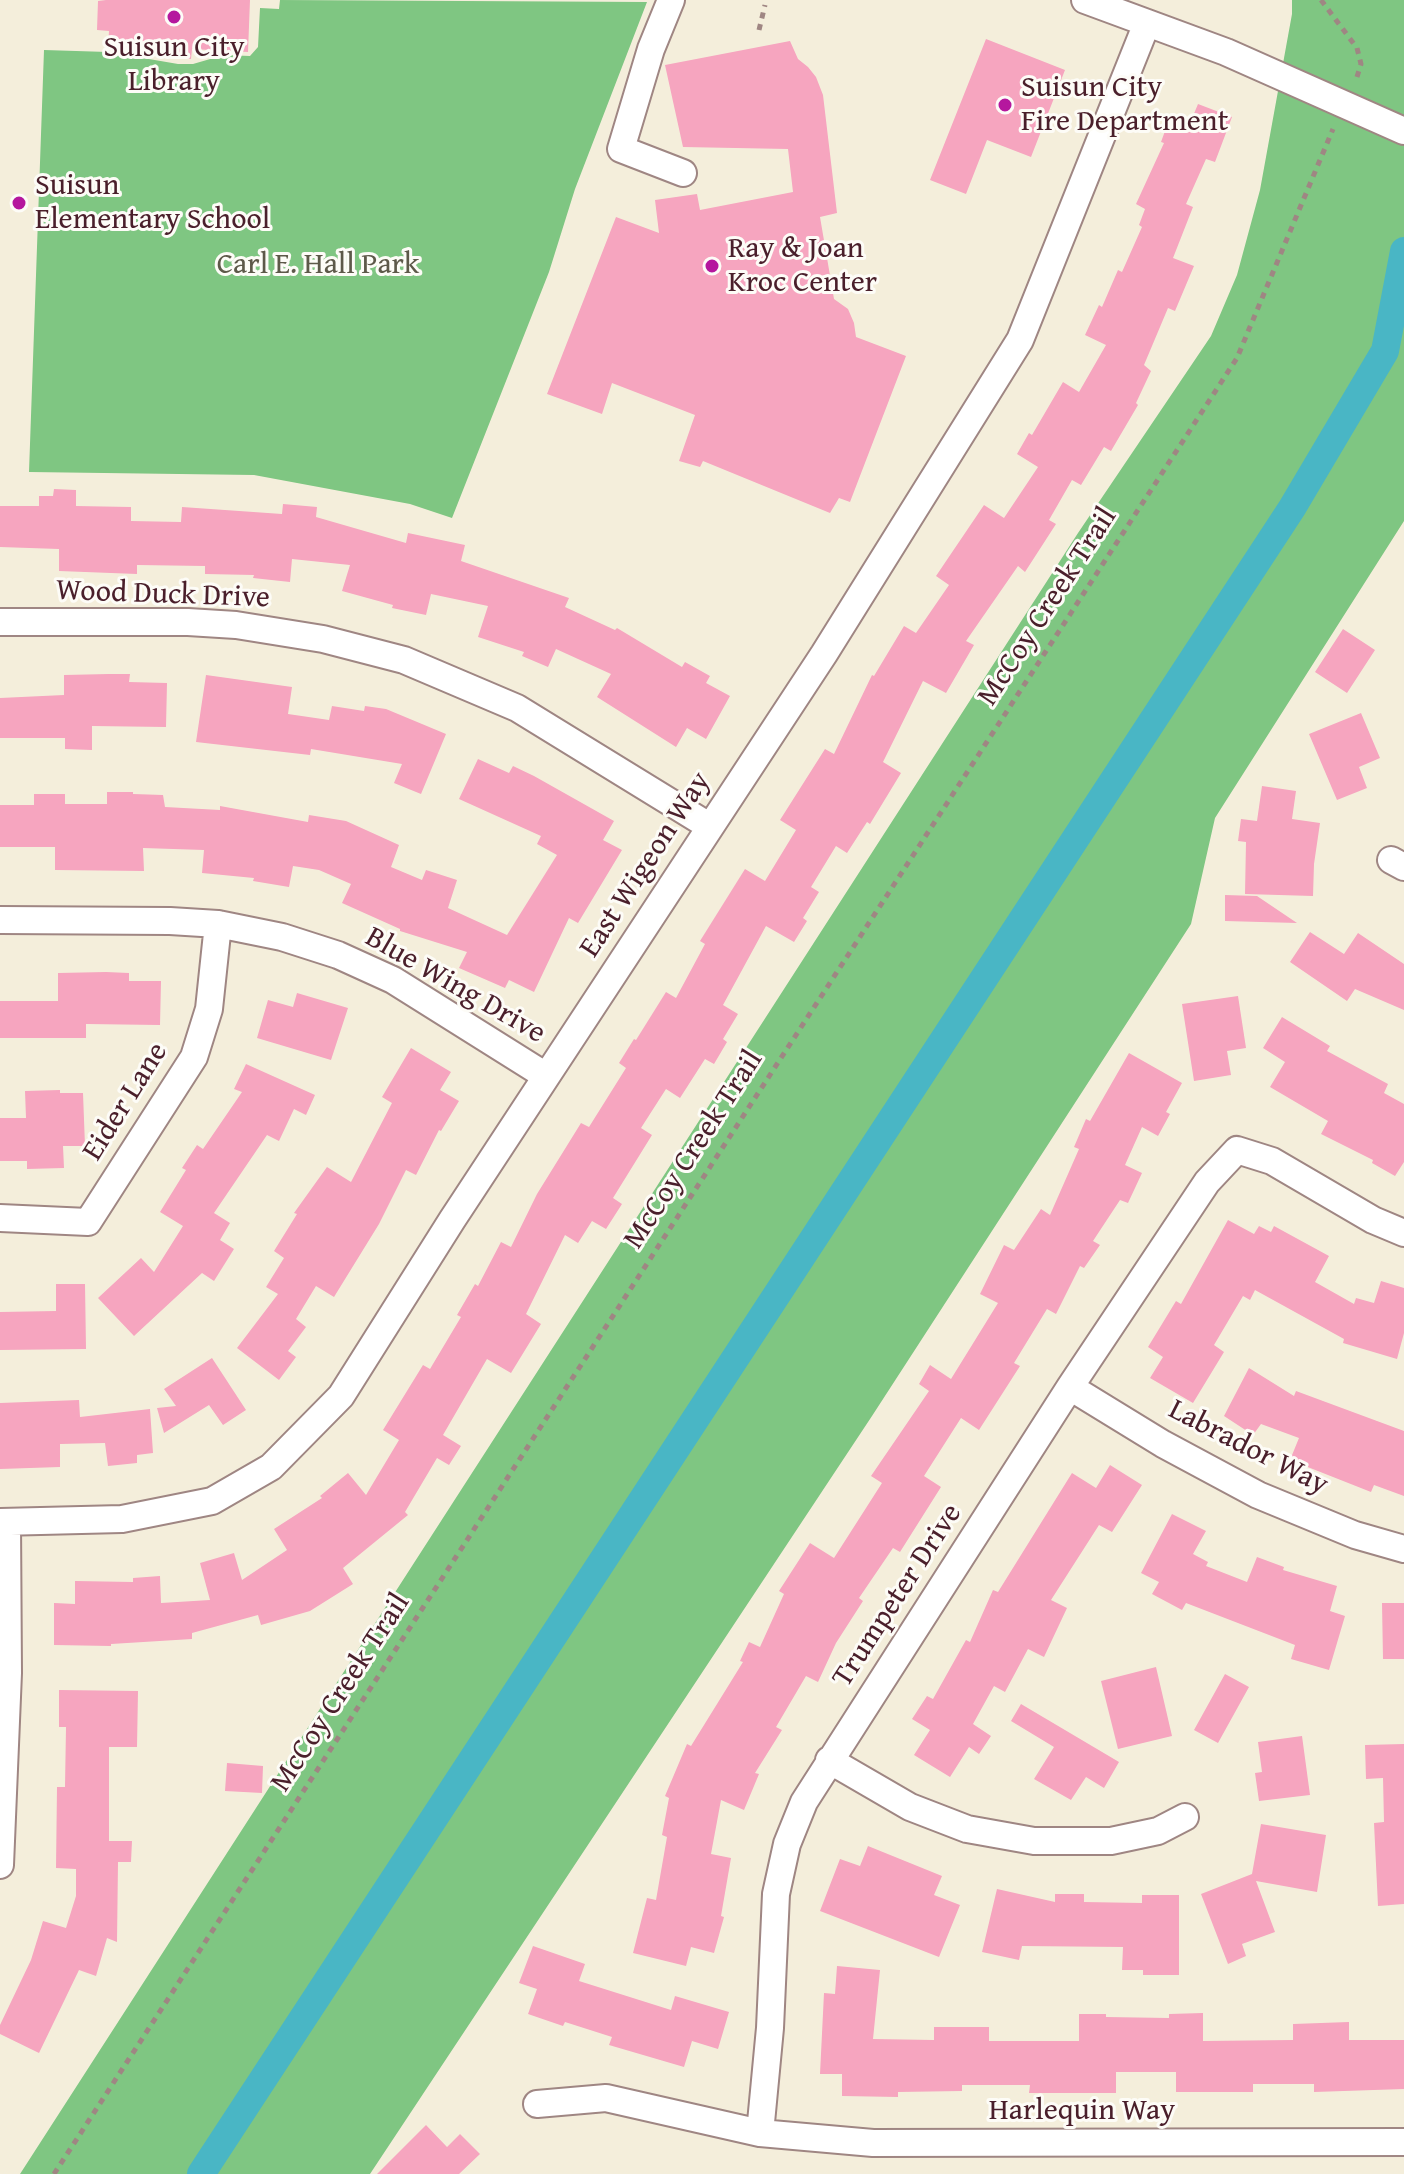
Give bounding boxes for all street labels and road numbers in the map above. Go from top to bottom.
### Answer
street label: McCoy Creek Trail [970,501,1126,713]
street label: Wood Duck Drive [55,573,271,617]
street label: East Wigeon Way [573,766,719,964]
street label: Blue Wing Drive [359,920,551,1052]
street label: Eider Lane [76,1036,176,1168]
street label: McCoy Creek Trail [616,1044,772,1256]
street label: Labrador Way [1162,1392,1334,1504]
street label: Trumpeter Drive [825,1498,971,1694]
street label: McCoy Creek Trail [263,1587,419,1799]
street label: Harlequin Way [989,2093,1175,2129]

